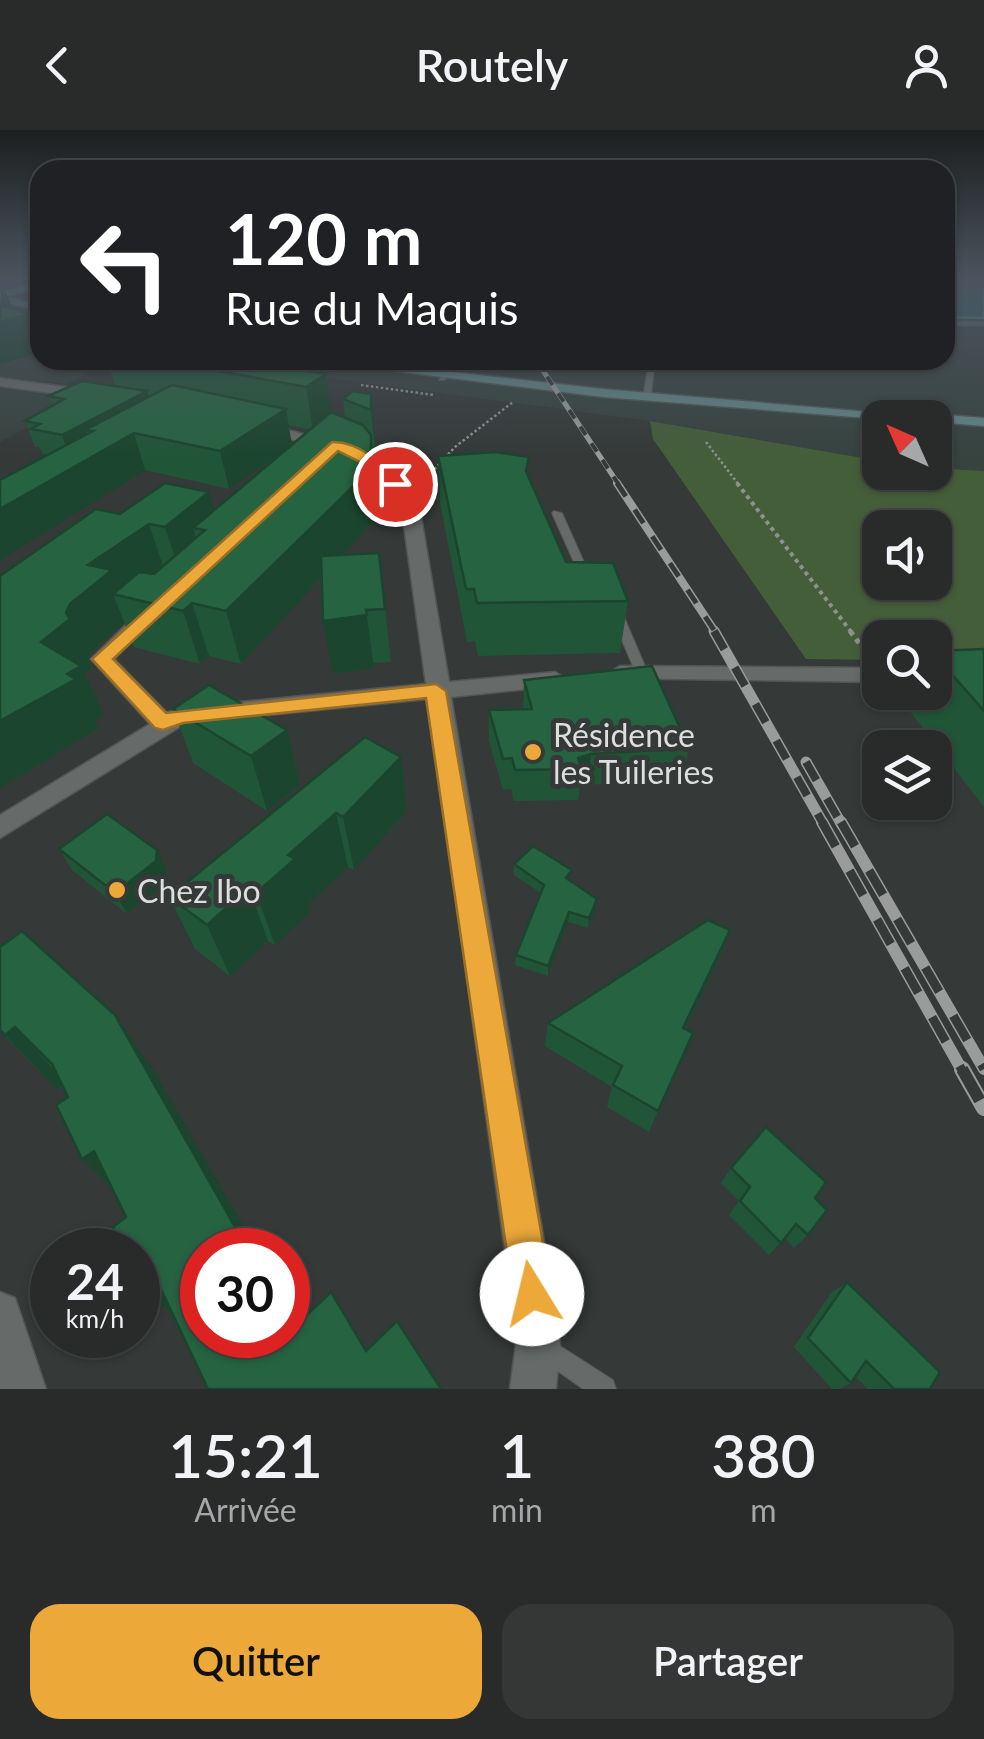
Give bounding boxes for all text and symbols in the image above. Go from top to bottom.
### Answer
icon: back [30,38,85,93]
text: Routely [416,38,568,92]
icon: person [899,38,954,93]
text: 120 m [225,196,422,280]
icon: left [60,200,190,330]
text: Rue du Maquis [225,281,519,335]
north arrow [862,400,952,490]
map controls [862,400,952,820]
pin [353,442,438,527]
icon: arrive [368,457,423,512]
button: sound [862,510,952,600]
button: search [862,620,952,710]
place label: Résidence les Tuileries [553,715,714,791]
button: layers [862,730,952,820]
marker: Résidence les Tuileries [522,741,544,763]
place label: Chez Ibo [137,871,261,910]
marker: Chez Ibo [106,879,128,901]
speed limit sign: 30 [180,1228,310,1358]
position arrow [480,1242,584,1346]
text: 24 [66,1251,124,1311]
text: km/h [66,1303,124,1333]
text: 15:21 [168,1419,323,1491]
text: 1 [500,1419,534,1491]
text: 380 [711,1419,816,1491]
text: Arrivée [194,1490,297,1529]
text: min [491,1490,543,1529]
text: m [750,1490,777,1529]
button: Quitter [30,1604,482,1719]
button: Partager [502,1604,954,1719]

